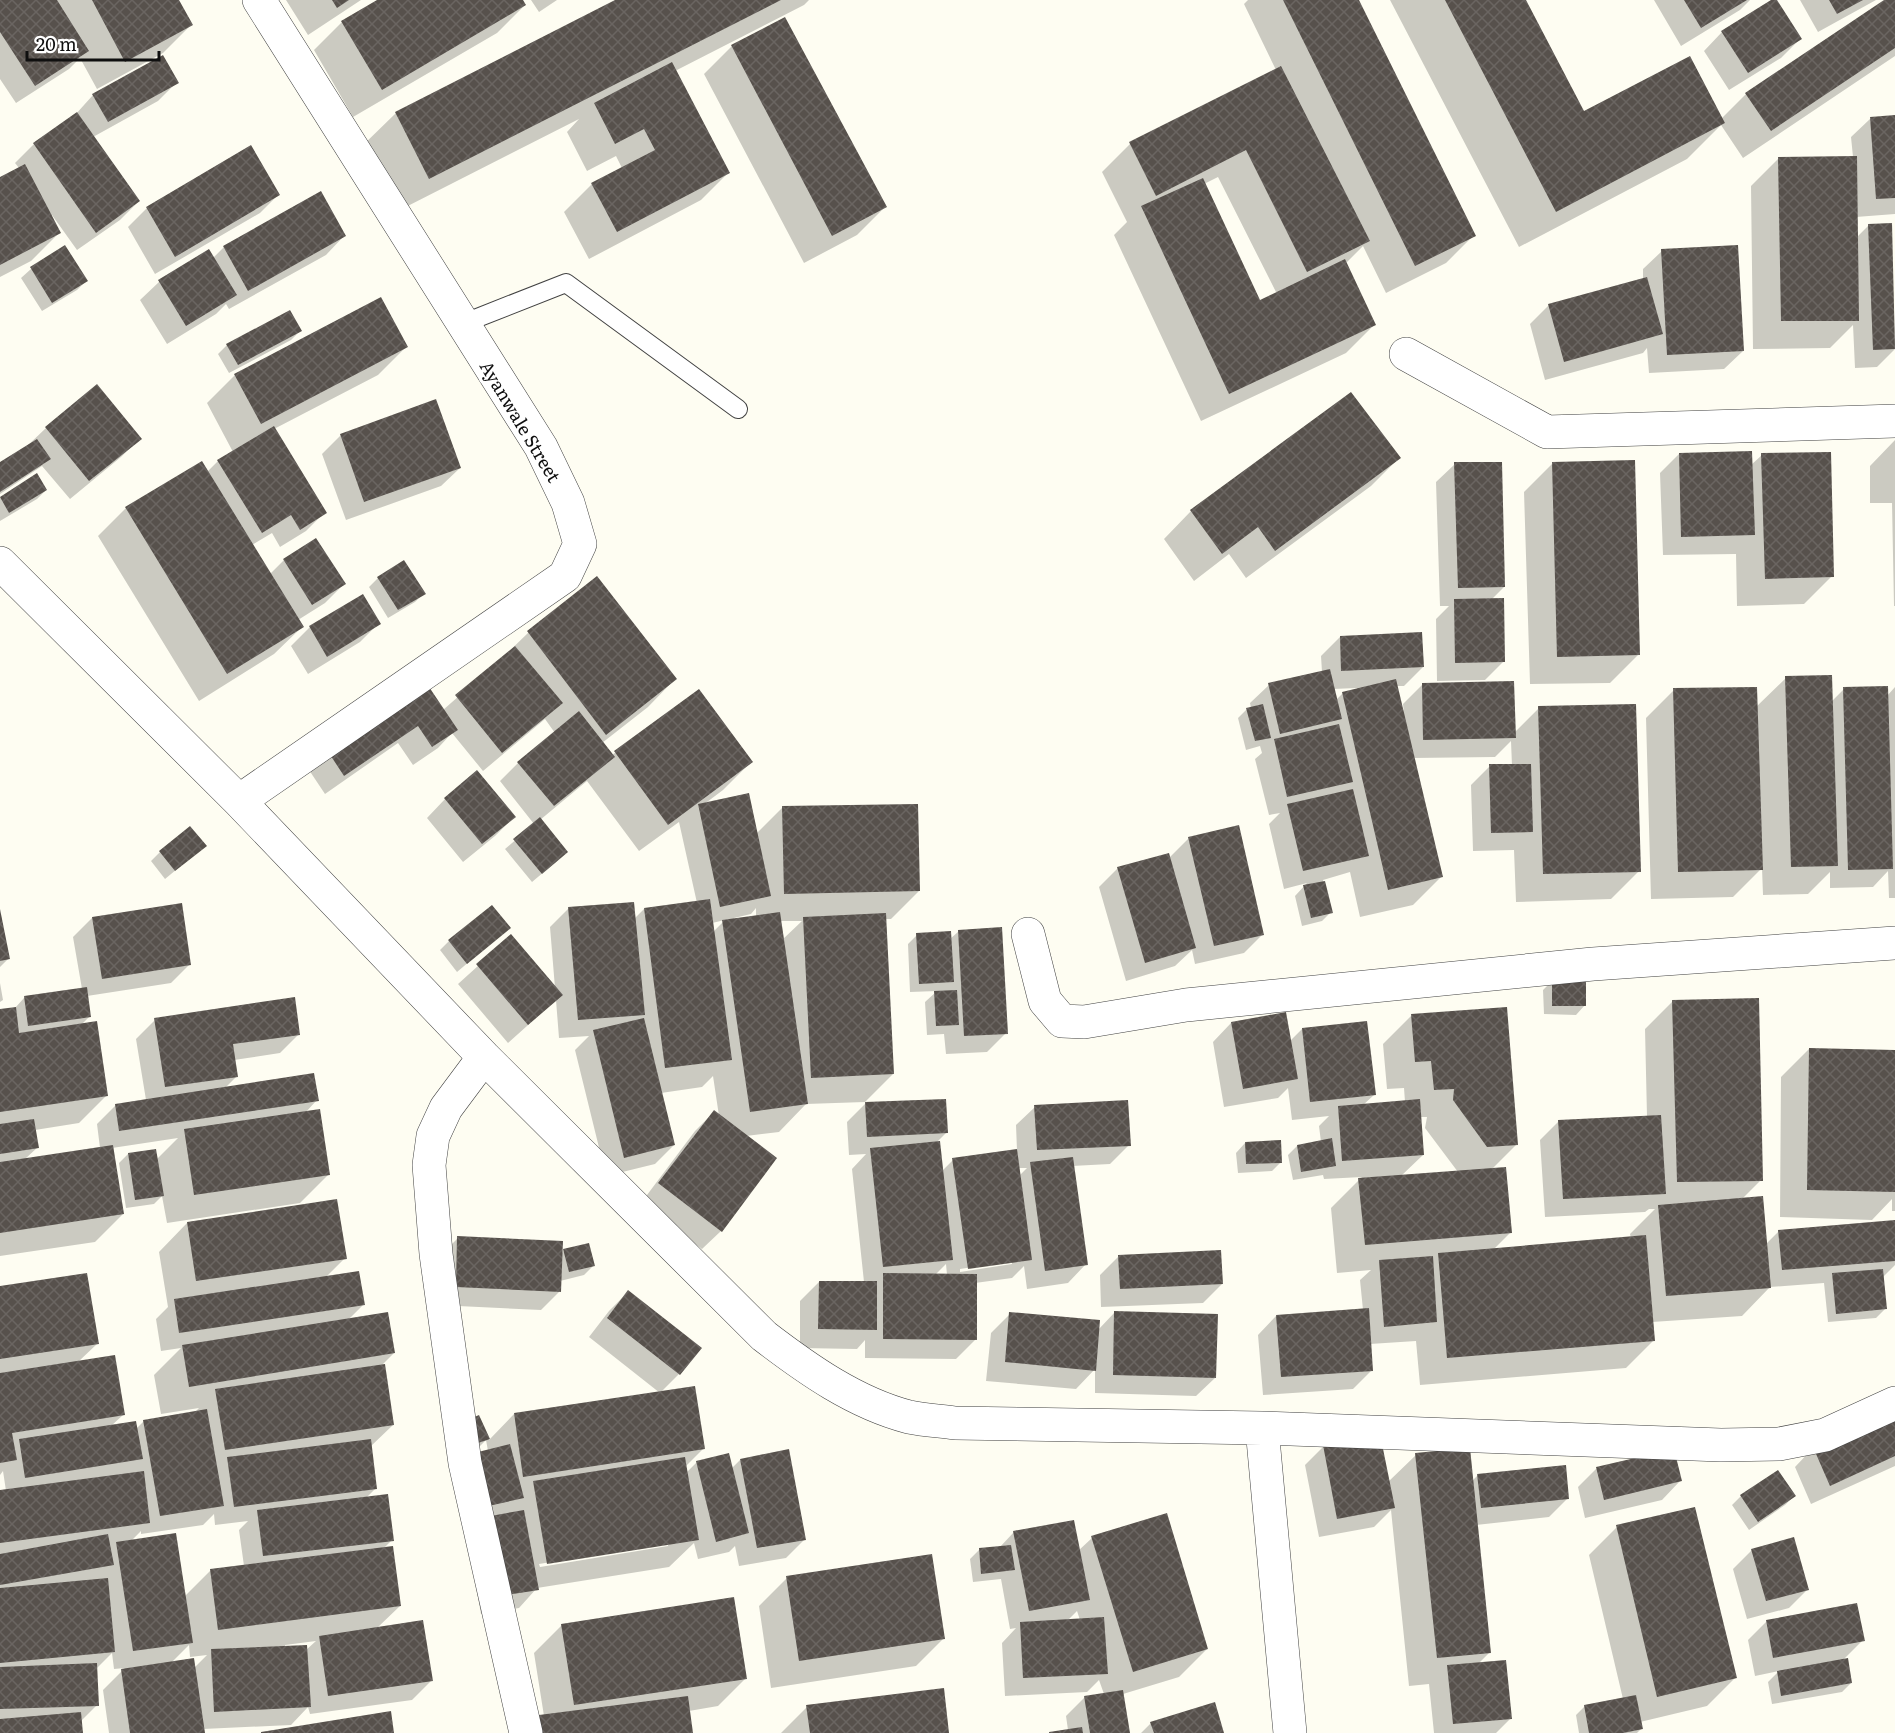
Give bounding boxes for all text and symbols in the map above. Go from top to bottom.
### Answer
scale bar [27,24,159,62]
text: 20 m [36,30,77,57]
street label: Ayanwale Street [474,355,568,488]

